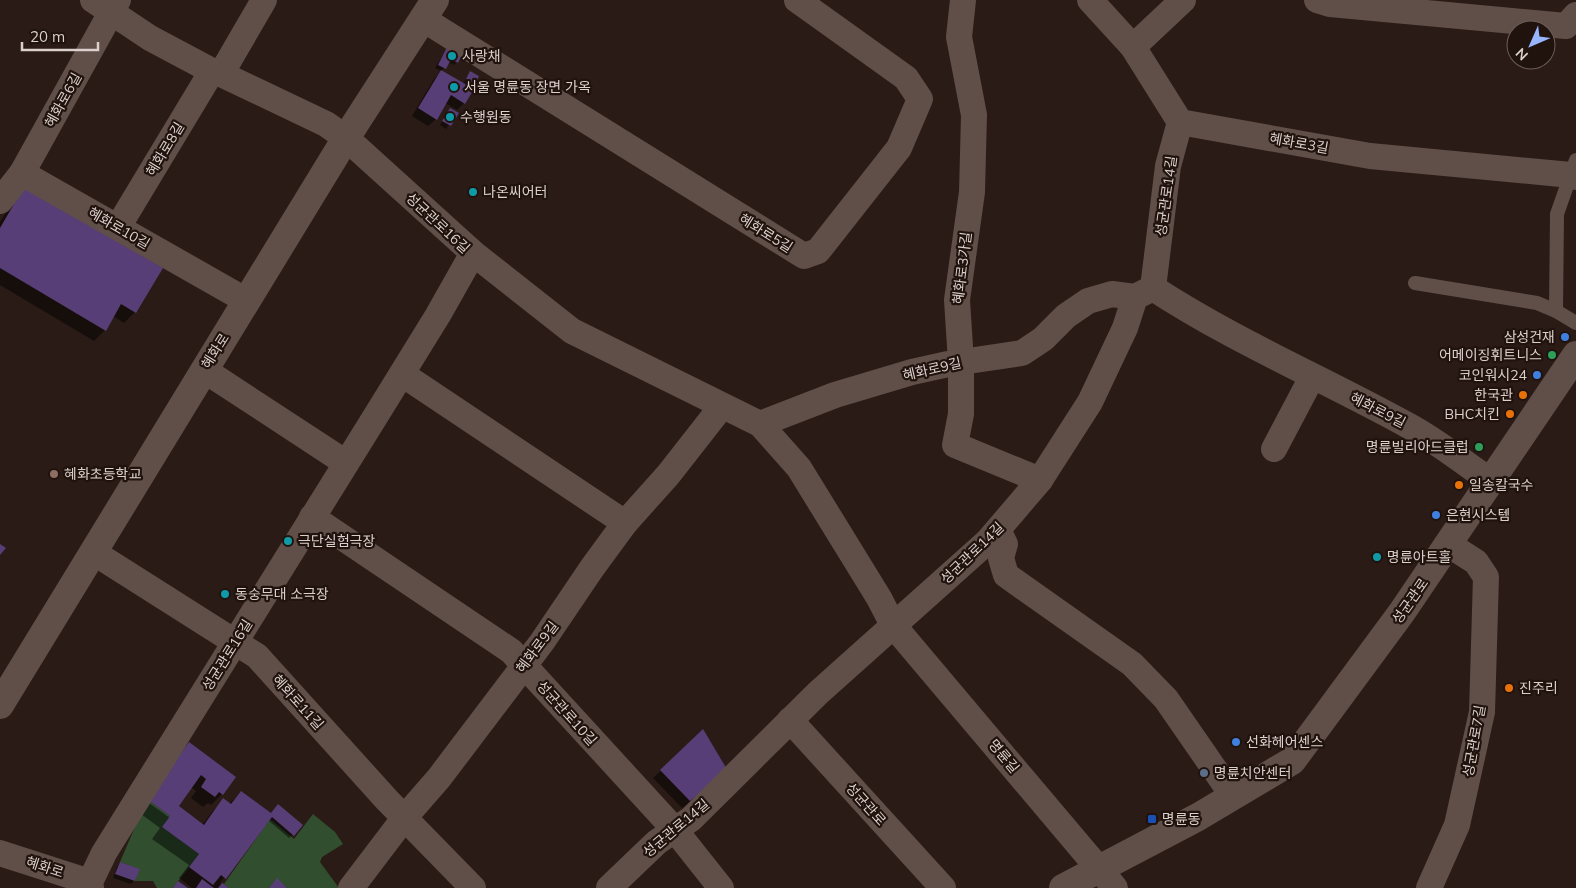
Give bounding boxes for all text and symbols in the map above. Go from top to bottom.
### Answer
scale bar [22,20,99,52]
north arrow [1506,20,1556,70]
text: 20 m [30,27,65,46]
text: N [1512,44,1532,64]
place label: 사랑채 [462,47,501,65]
marker: 사랑채 [446,50,458,62]
street label: 혜화로6길 [41,69,85,131]
place label: 서울 명륜동 장면 가옥 [464,78,591,96]
marker: 서울 명륜동 장면 가옥 [448,81,460,93]
place label: 수행원동 [460,108,512,126]
marker: 수행원동 [444,111,456,123]
street label: 혜화로8길 [142,119,188,179]
street label: 혜화로3길 [1268,129,1330,157]
street label: 성균관로14길 [1151,155,1181,237]
place label: 나온씨어터 [483,183,547,201]
marker: 나온씨어터 [467,186,479,198]
street label: 성균관로16길 [402,189,474,257]
street label: 혜화로10길 [85,203,153,253]
street label: 혜화로5길 [736,209,796,257]
street label: 혜화로3가길 [949,231,975,305]
place label: 삼성건재 [1503,328,1555,346]
street label: 혜화로 [197,330,233,372]
marker: 삼성건재 [1559,331,1571,343]
place label: 어메이징휘트니스 [1439,346,1542,364]
marker: 어메이징휘트니스 [1546,349,1558,361]
street label: 혜화로9길 [901,353,963,385]
place label: 코인워시24 [1459,366,1528,384]
marker: 코인워시24 [1531,369,1543,381]
place label: 한국관 [1474,386,1513,404]
street label: 혜화로9길 [1347,388,1409,432]
marker: 한국관 [1517,389,1529,401]
place label: BHC치킨 [1444,405,1500,423]
marker: BHC치킨 [1504,408,1516,420]
place label: 명륜빌리아드클럽 [1366,438,1469,456]
marker: 명륜빌리아드클럽 [1473,441,1485,453]
place label: 혜화초등학교 [64,465,141,483]
marker: 혜화초등학교 [48,468,60,480]
place label: 일송칼국수 [1469,476,1534,494]
marker: 일송칼국수 [1453,479,1465,491]
place label: 은현시스템 [1446,506,1510,524]
marker: 은현시스템 [1430,509,1442,521]
street label: 성균관로14길 [937,518,1007,588]
place label: 극단실험극장 [298,532,375,550]
marker: 극단실험극장 [282,535,294,547]
place label: 명륜아트홀 [1387,548,1452,566]
marker: 명륜아트홀 [1371,551,1383,563]
street label: 성균관로 [1388,575,1432,627]
place label: 동숭무대 소극장 [235,585,329,603]
marker: 동숭무대 소극장 [219,588,231,600]
street label: 성균관로16길 [198,616,256,694]
street label: 혜화로9길 [512,618,562,676]
street label: 혜화로11길 [268,671,328,733]
street label: 성균관로10길 [533,677,601,749]
place label: 진주리 [1519,679,1558,697]
marker: 진주리 [1503,682,1515,694]
street label: 성균관로7길 [1459,704,1489,778]
place label: 선화헤어센스 [1246,733,1323,751]
street label: 명륜길 [985,735,1023,777]
marker: 선화헤어센스 [1230,736,1242,748]
place label: 명륜치안센터 [1214,764,1291,782]
marker: 명륜치안센터 [1198,767,1210,779]
street label: 성균관로 [842,779,890,829]
street label: 성균관로14길 [639,795,713,861]
place label: 명륜동 [1162,810,1201,828]
marker: 명륜동 [1146,813,1158,825]
street label: 혜화로 [24,852,66,882]

